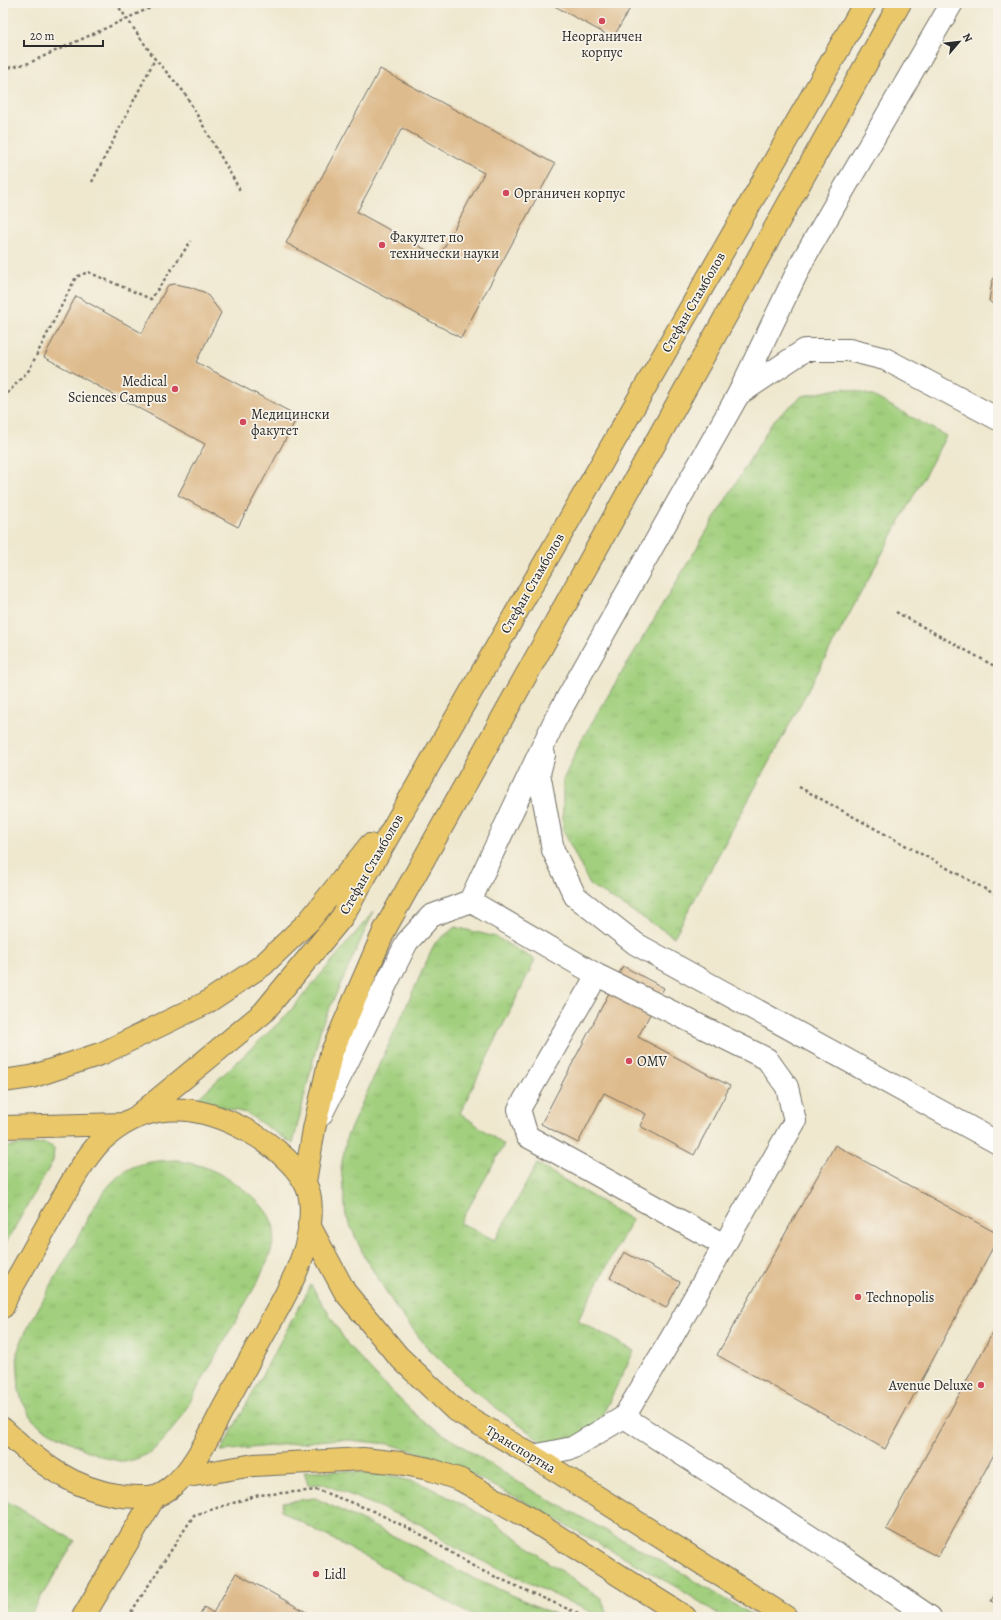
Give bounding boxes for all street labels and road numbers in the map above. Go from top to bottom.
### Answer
street label: Стефан Стамболов [657,248,730,356]
street label: Стефан Стамболов [496,529,569,637]
street label: Стефан Стамболов [335,810,408,918]
street label: Транспортна [482,1421,560,1478]

